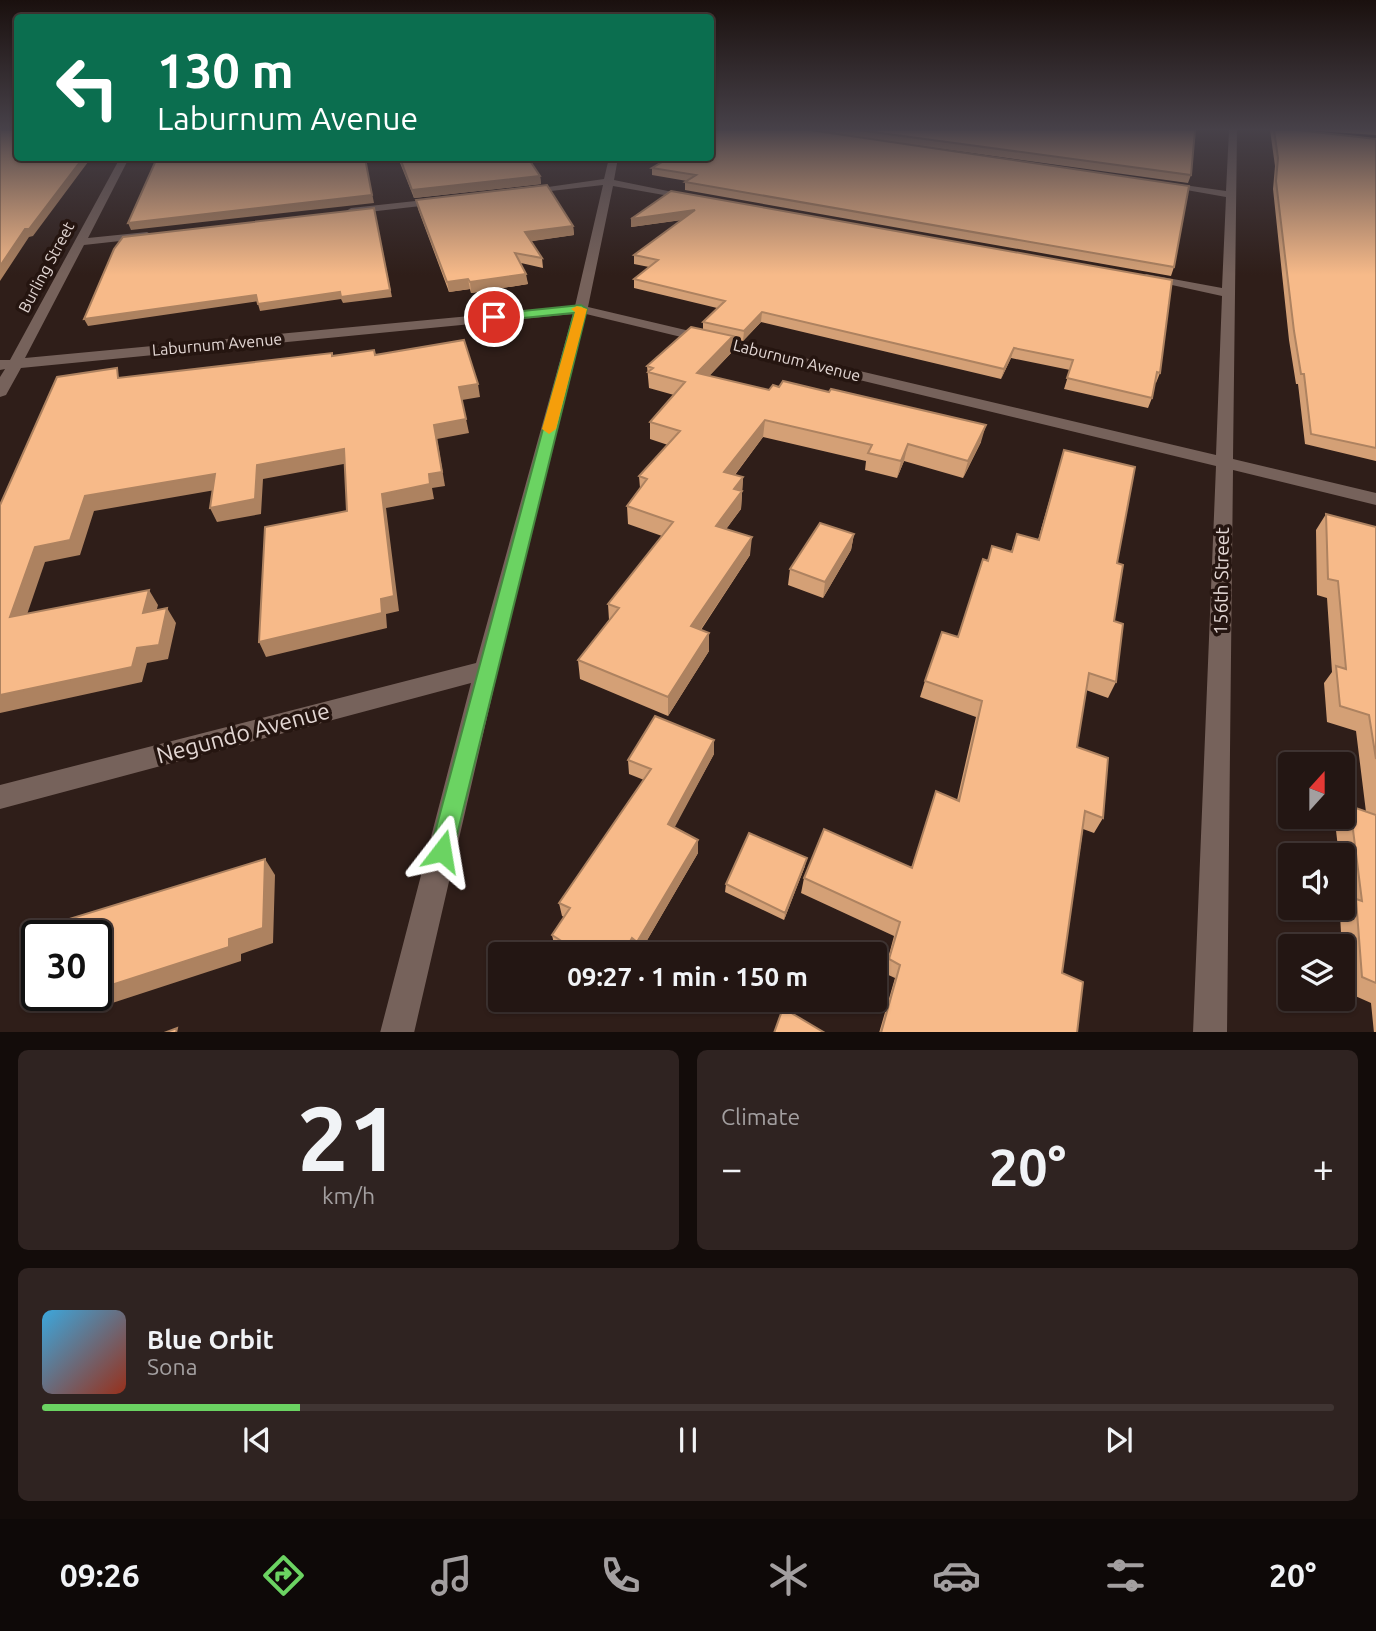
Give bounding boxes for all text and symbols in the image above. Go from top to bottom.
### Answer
icon: left [42,42,133,133]
text: 130 m [157,42,294,97]
text: Laburnum Avenue [157,100,418,136]
street label: Burling Street [15,218,78,315]
pin [464,287,524,347]
icon: arrive [475,298,513,336]
street label: Laburnum Avenue [151,329,283,359]
street label: Laburnum Avenue [731,335,863,385]
street label: 156th Street [1209,526,1233,635]
street label: Negundo Avenue [154,697,332,768]
north arrow [1278,752,1354,830]
map controls [1278,752,1355,1011]
position arrow [405,814,479,888]
button: sound [1278,843,1355,920]
speed limit sign: 30 [21,920,112,1011]
button: layers [1278,934,1355,1011]
text: 09:27 · 1 min · 150 m [567,962,808,991]
text: 21 [297,1086,400,1188]
text: Climate [721,1104,800,1129]
text: 20° [989,1138,1066,1196]
text: − [721,1147,742,1189]
text: + [1313,1147,1334,1189]
text: km/h [322,1183,375,1208]
text: Blue Orbit [147,1325,274,1354]
text: Sona [147,1354,197,1379]
icon: previous [238,1421,276,1459]
icon: pause [669,1421,707,1459]
icon: next [1100,1421,1138,1459]
icon: directions [259,1551,308,1600]
icon: music [427,1551,476,1600]
icon: phone [596,1551,645,1600]
icon: climate [764,1551,813,1600]
icon: car [932,1551,981,1600]
icon: filters [1101,1551,1150,1600]
text: 09:26 [60,1557,140,1593]
text: 20° [1269,1557,1316,1593]

